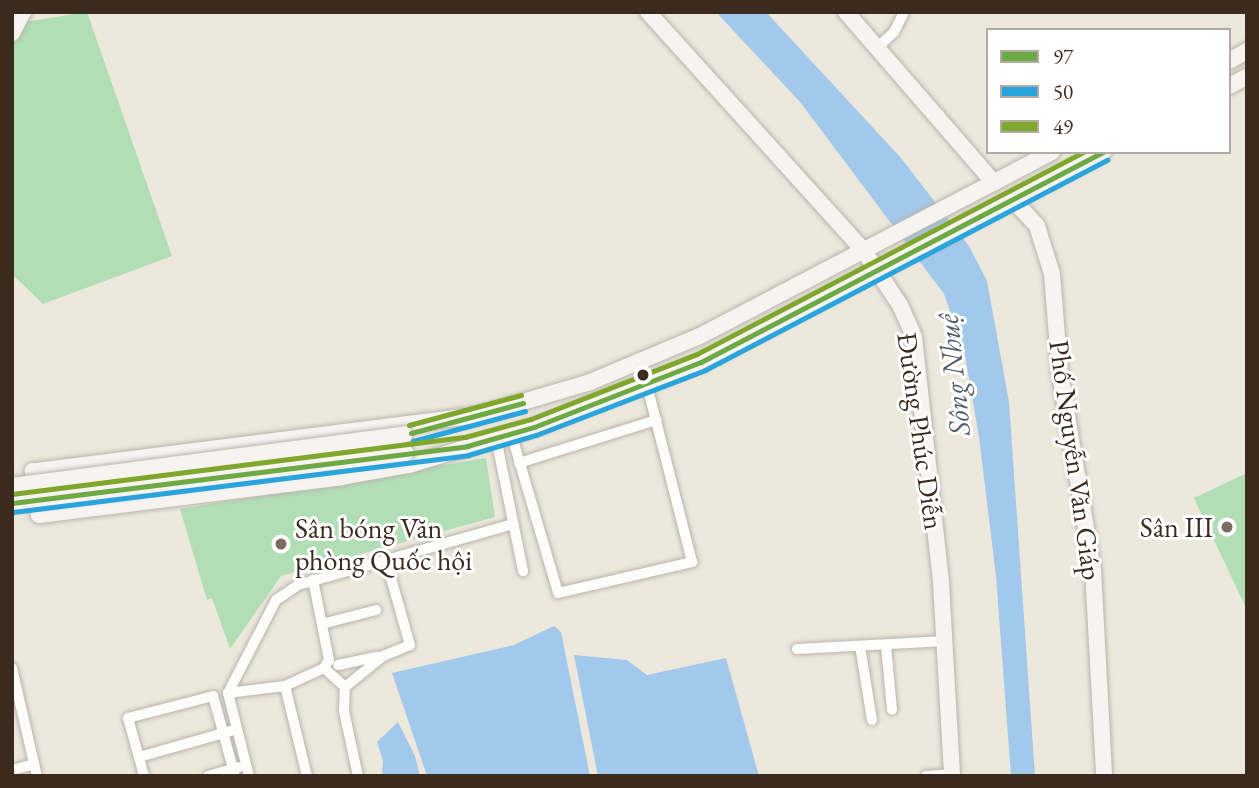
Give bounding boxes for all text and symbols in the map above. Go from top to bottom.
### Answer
legend [986,28,1231,154]
text: 97 [1053,43,1073,70]
text: 50 [1053,78,1073,105]
text: 49 [1053,113,1073,140]
water label: Sông Nhuệ [930,312,978,438]
street label: Đường Phúc Diễn [891,330,951,532]
street label: Phố Nguyễn Văn Giáp [1043,338,1109,582]
unlabelled marker [636,368,650,382]
place label: Sân III [1140,510,1213,544]
place label: Sân bóng Văn phòng Quốc hội [295,511,472,577]
marker: Sân III [1219,519,1235,535]
marker: Sân bóng Văn phòng Quốc hội [273,536,289,552]

